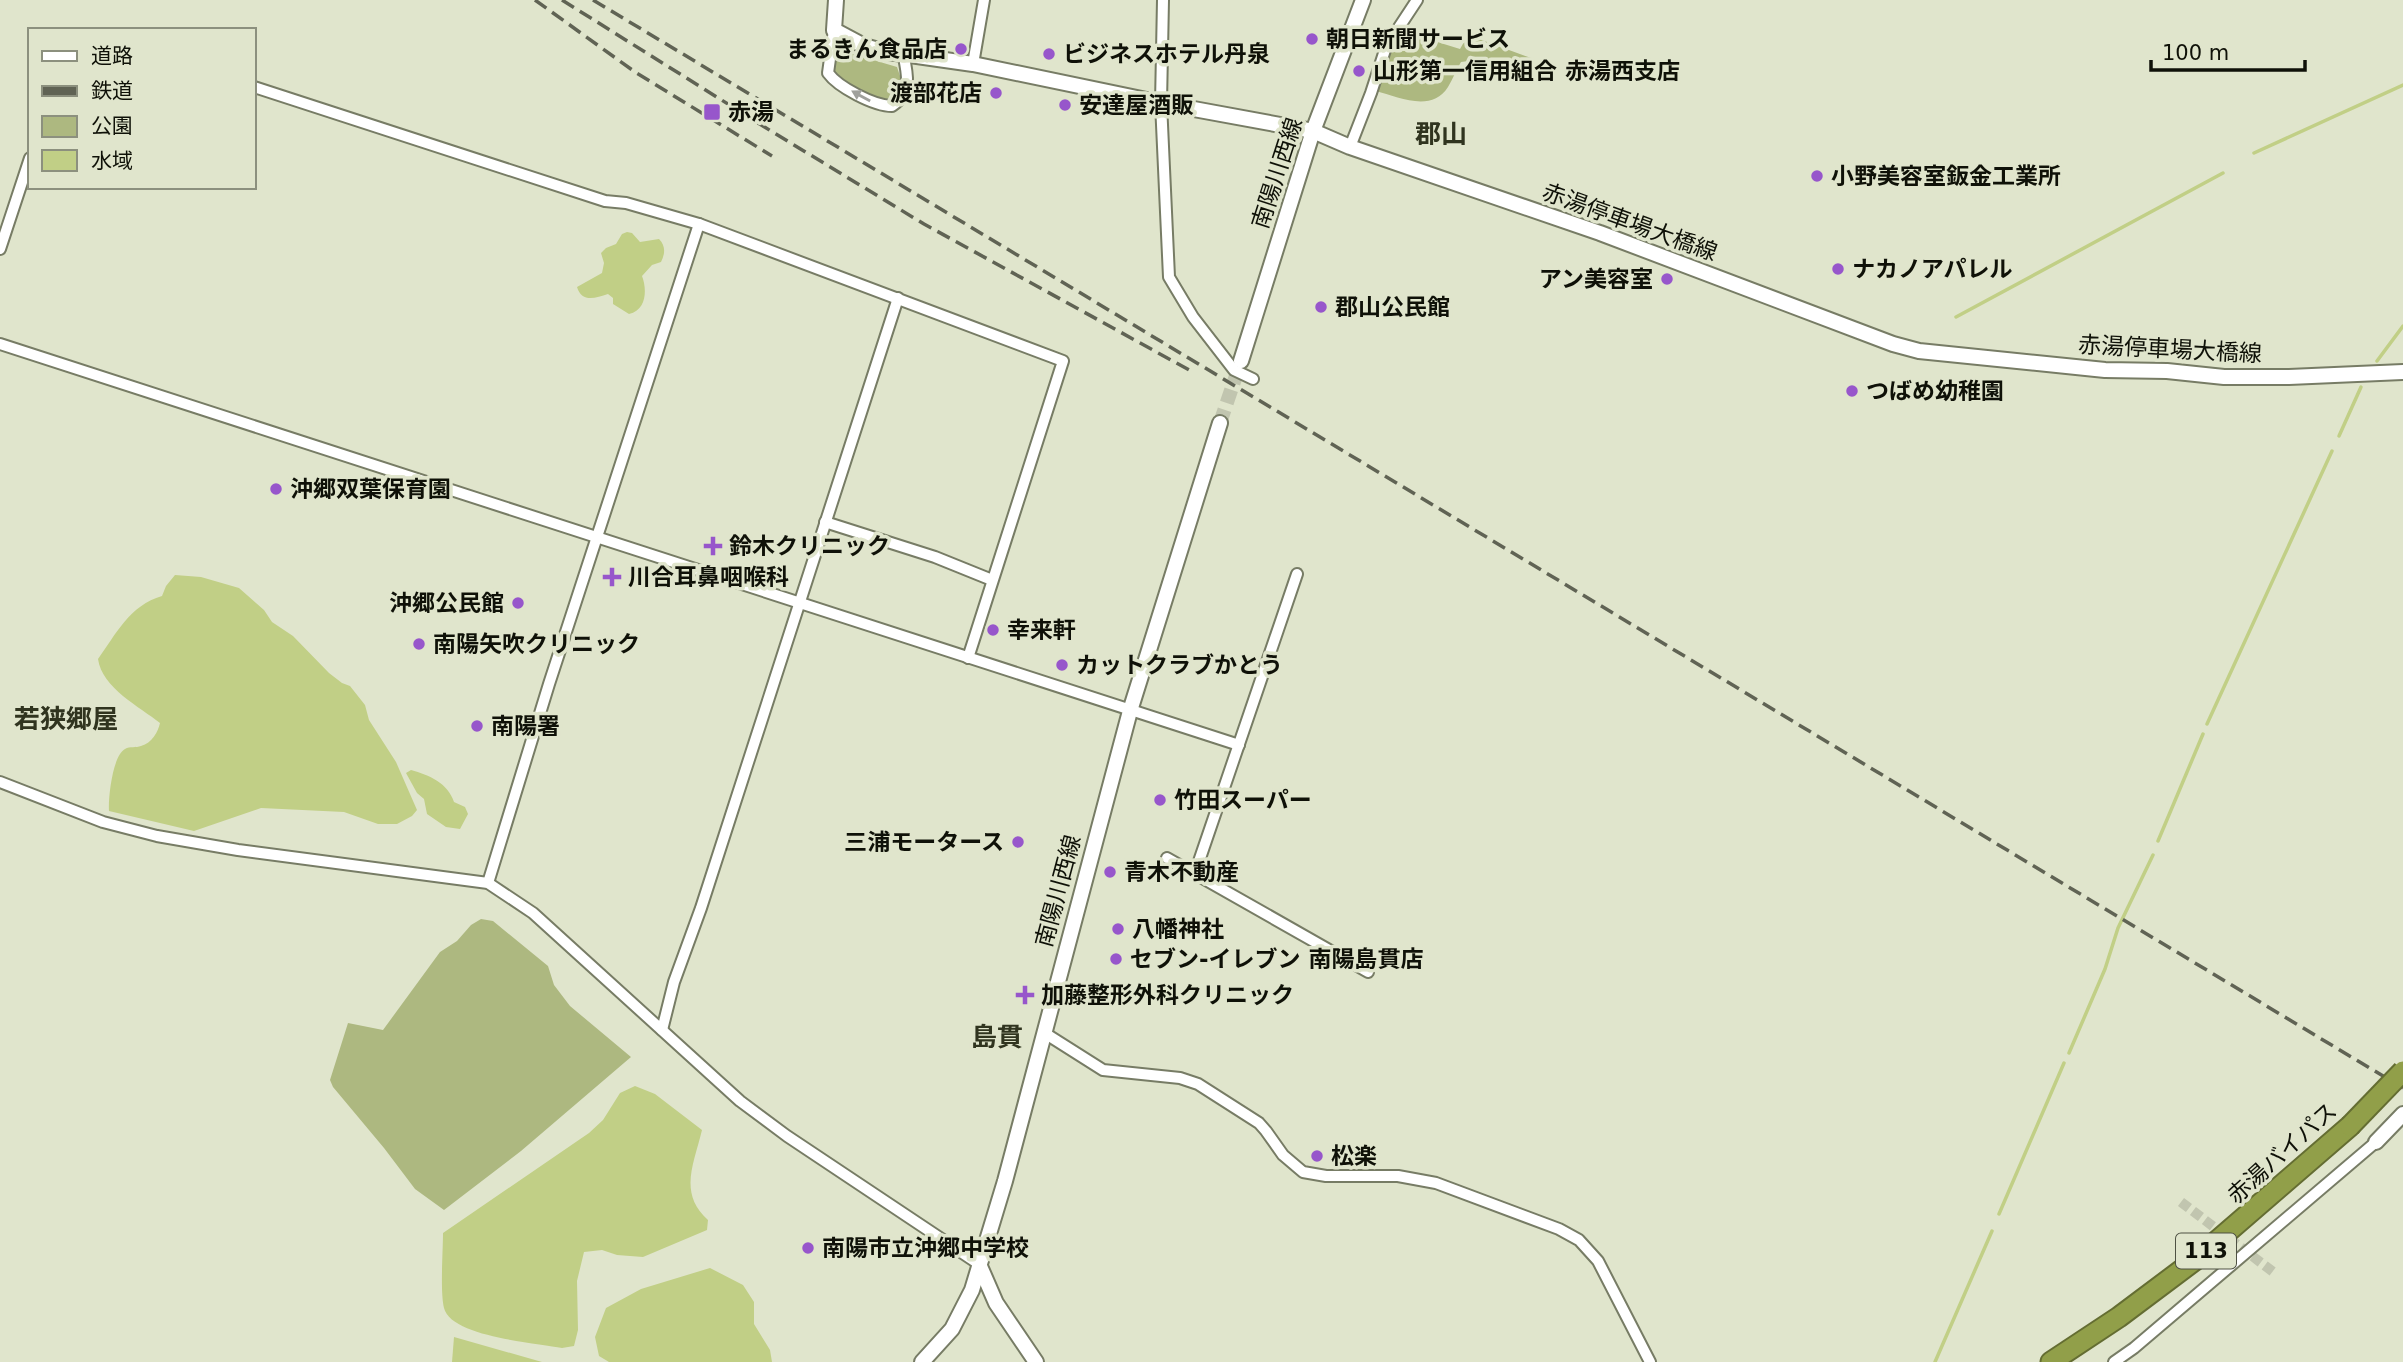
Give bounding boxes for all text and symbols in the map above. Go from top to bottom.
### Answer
place label: 朝日新聞サービス [1326,26,1510,52]
legend [28,28,256,189]
scale bar [2151,28,2305,72]
marker: 朝日新聞サービス [1304,31,1320,47]
place label: まるきん食品店 [786,36,947,62]
marker: まるきん食品店 [953,41,969,57]
place label: ビジネスホテル丹泉 [1063,41,1270,67]
text: 100 m [2162,41,2229,65]
text: 道路 [91,44,133,68]
marker: ビジネスホテル丹泉 [1041,46,1057,62]
place label: 山形第一信用組合 赤湯西支店 [1373,58,1680,84]
marker: 山形第一信用組合 赤湯西支店 [1351,63,1367,79]
text: 鉄道 [91,79,133,103]
place label: 渡部花店 [890,80,982,106]
marker: 渡部花店 [988,85,1004,101]
one-way arrow [851,90,871,102]
place label: 安達屋酒販 [1079,92,1194,118]
marker: 安達屋酒販 [1057,97,1073,113]
place label: 赤湯 [728,99,774,125]
marker: 赤湯 [702,102,722,122]
text: 公園 [91,114,133,138]
street label: 南陽川西線 [1247,114,1307,232]
district label: 郡山 [1415,119,1467,149]
text: 水域 [91,149,133,173]
place label: 小野美容室鈑金工業所 [1831,163,2061,189]
marker: 小野美容室鈑金工業所 [1809,168,1825,184]
street label: 赤湯停車場大橋線 [1539,178,1721,266]
place label: ナカノアパレル [1852,256,2013,282]
marker: ナカノアパレル [1830,261,1846,277]
place label: アン美容室 [1539,266,1653,292]
marker: アン美容室 [1659,271,1675,287]
place label: 郡山公民館 [1335,294,1450,320]
marker: 郡山公民館 [1313,299,1329,315]
street label: 赤湯停車場大橋線 [2077,331,2263,367]
place label: つばめ幼稚園 [1866,378,2004,404]
marker: つばめ幼稚園 [1844,383,1860,399]
place label: 沖郷双葉保育園 [290,476,451,502]
marker: 沖郷双葉保育園 [268,481,284,497]
place label: 鈴木クリニック [729,533,890,559]
marker: 鈴木クリニック [703,536,723,556]
place label: 川合耳鼻咽喉科 [628,564,789,590]
marker: 川合耳鼻咽喉科 [602,567,622,587]
place label: 沖郷公民館 [389,590,504,616]
marker: 沖郷公民館 [510,595,526,611]
place label: 幸来軒 [1007,617,1076,643]
marker: 幸来軒 [985,622,1001,638]
place label: 南陽矢吹クリニック [433,631,640,657]
marker: 南陽矢吹クリニック [411,636,427,652]
place label: カットクラブかとう [1076,652,1283,678]
marker: カットクラブかとう [1054,657,1070,673]
district label: 若狭郷屋 [14,704,118,734]
place label: 南陽署 [491,713,560,739]
marker: 南陽署 [469,718,485,734]
place label: 竹田スーパー [1174,787,1312,813]
marker: 竹田スーパー [1152,792,1168,808]
place label: 三浦モータース [844,829,1004,855]
street label: 南陽川西線 [1031,832,1085,950]
marker: 三浦モータース [1010,834,1026,850]
place label: 青木不動産 [1124,859,1239,885]
marker: 青木不動産 [1102,864,1118,880]
place label: 八幡神社 [1132,916,1224,942]
marker: 八幡神社 [1110,921,1126,937]
place label: セブン-イレブン 南陽島貫店 [1130,946,1424,972]
marker: セブン-イレブン 南陽島貫店 [1108,951,1124,967]
place label: 加藤整形外科クリニック [1041,982,1294,1008]
marker: 加藤整形外科クリニック [1015,985,1035,1005]
district label: 島貫 [971,1022,1023,1052]
street label: 赤湯バイパス [2222,1097,2342,1209]
place label: 松楽 [1331,1143,1377,1169]
marker: 松楽 [1309,1148,1325,1164]
road number: 113 [2176,1234,2236,1268]
place label: 南陽市立沖郷中学校 [822,1235,1029,1261]
marker: 南陽市立沖郷中学校 [800,1240,816,1256]

